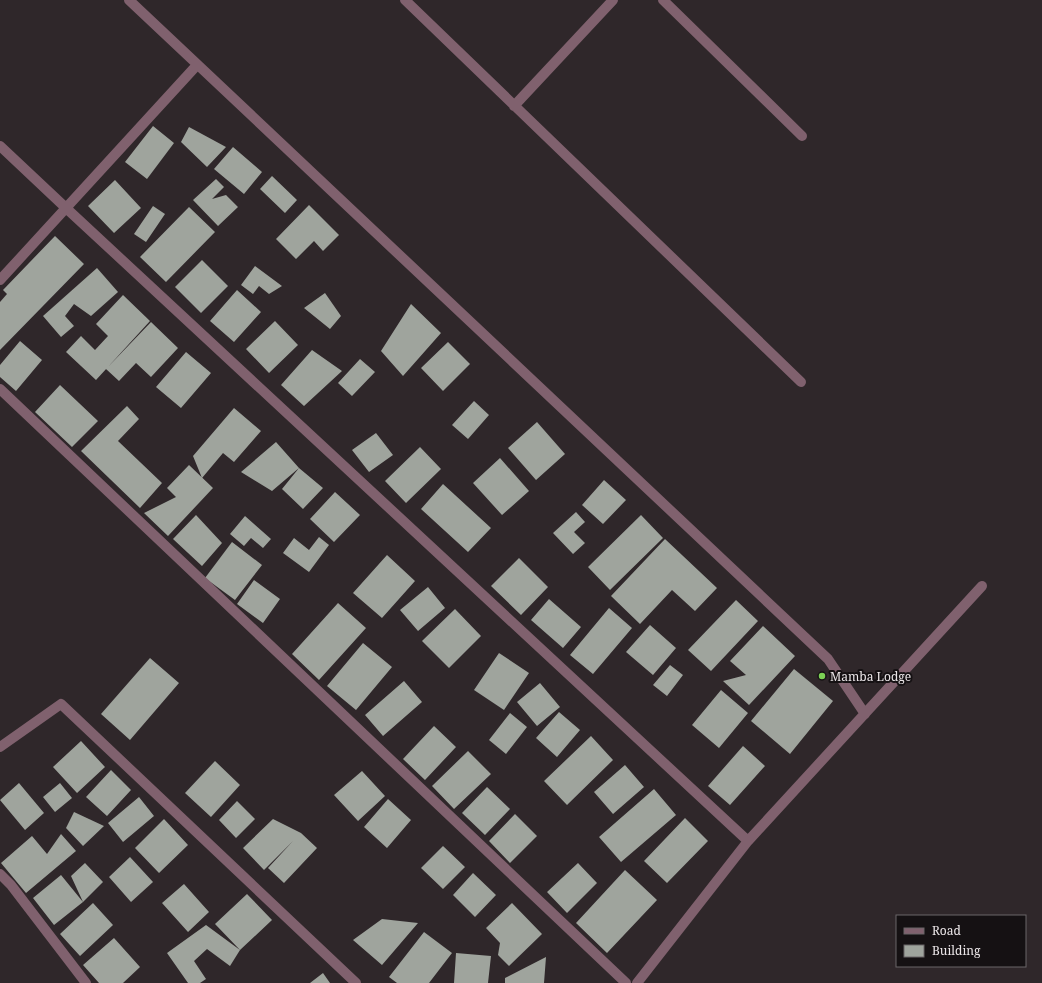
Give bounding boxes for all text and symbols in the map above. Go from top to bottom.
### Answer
place label: Mamba Lodge [830,668,911,685]
marker: Mamba Lodge [817,671,827,681]
legend [896,915,1026,967]
text: Road [932,922,962,939]
text: Building [932,942,981,959]

